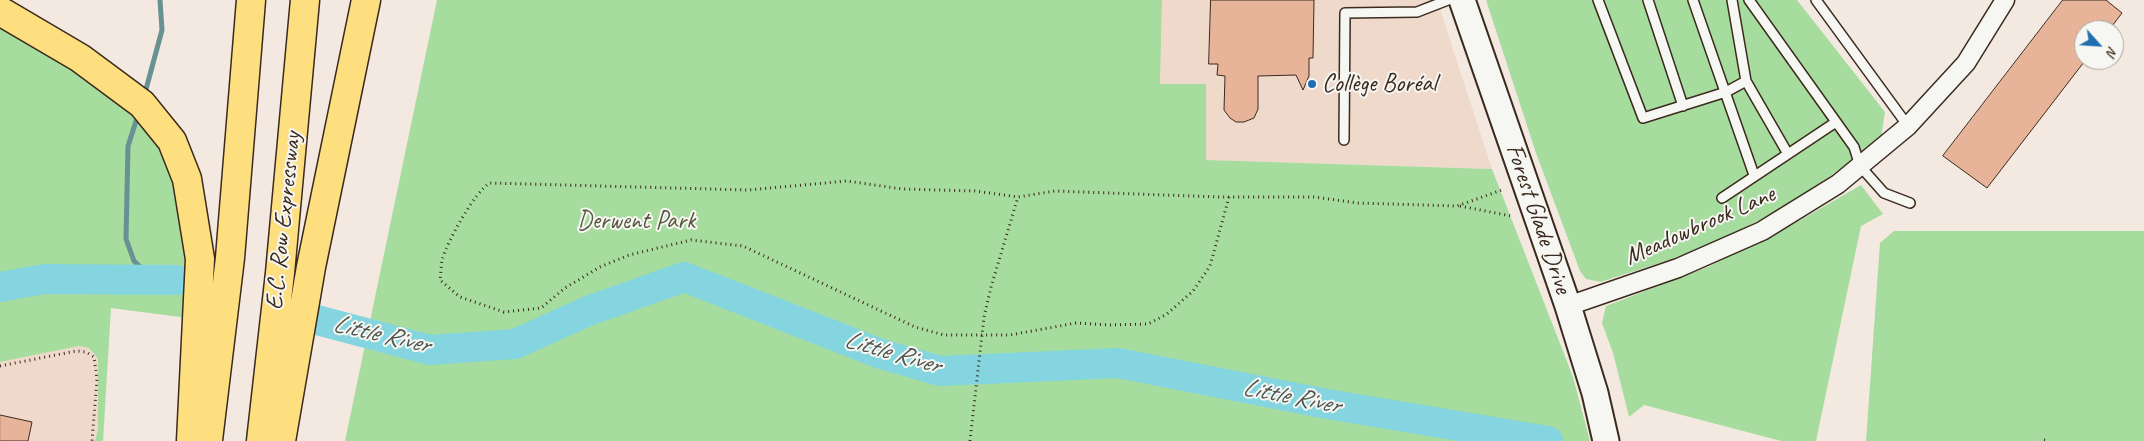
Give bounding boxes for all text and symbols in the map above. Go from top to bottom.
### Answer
north arrow [2074,20,2124,70]
text: N [2102,44,2122,59]
place label: Collège Boréal [1322,69,1436,99]
marker: Collège Boréal [1306,78,1318,90]
street label: E.C. Row Expressway [260,130,308,312]
street label: Forest Glade Drive [1498,140,1578,298]
street label: Meadowbrook Lane [1620,179,1780,273]
park label: Derwent Park [577,206,695,236]
water label: Little River [330,309,432,361]
water label: Little River [841,324,943,382]
water label: Little River [1240,372,1342,422]

